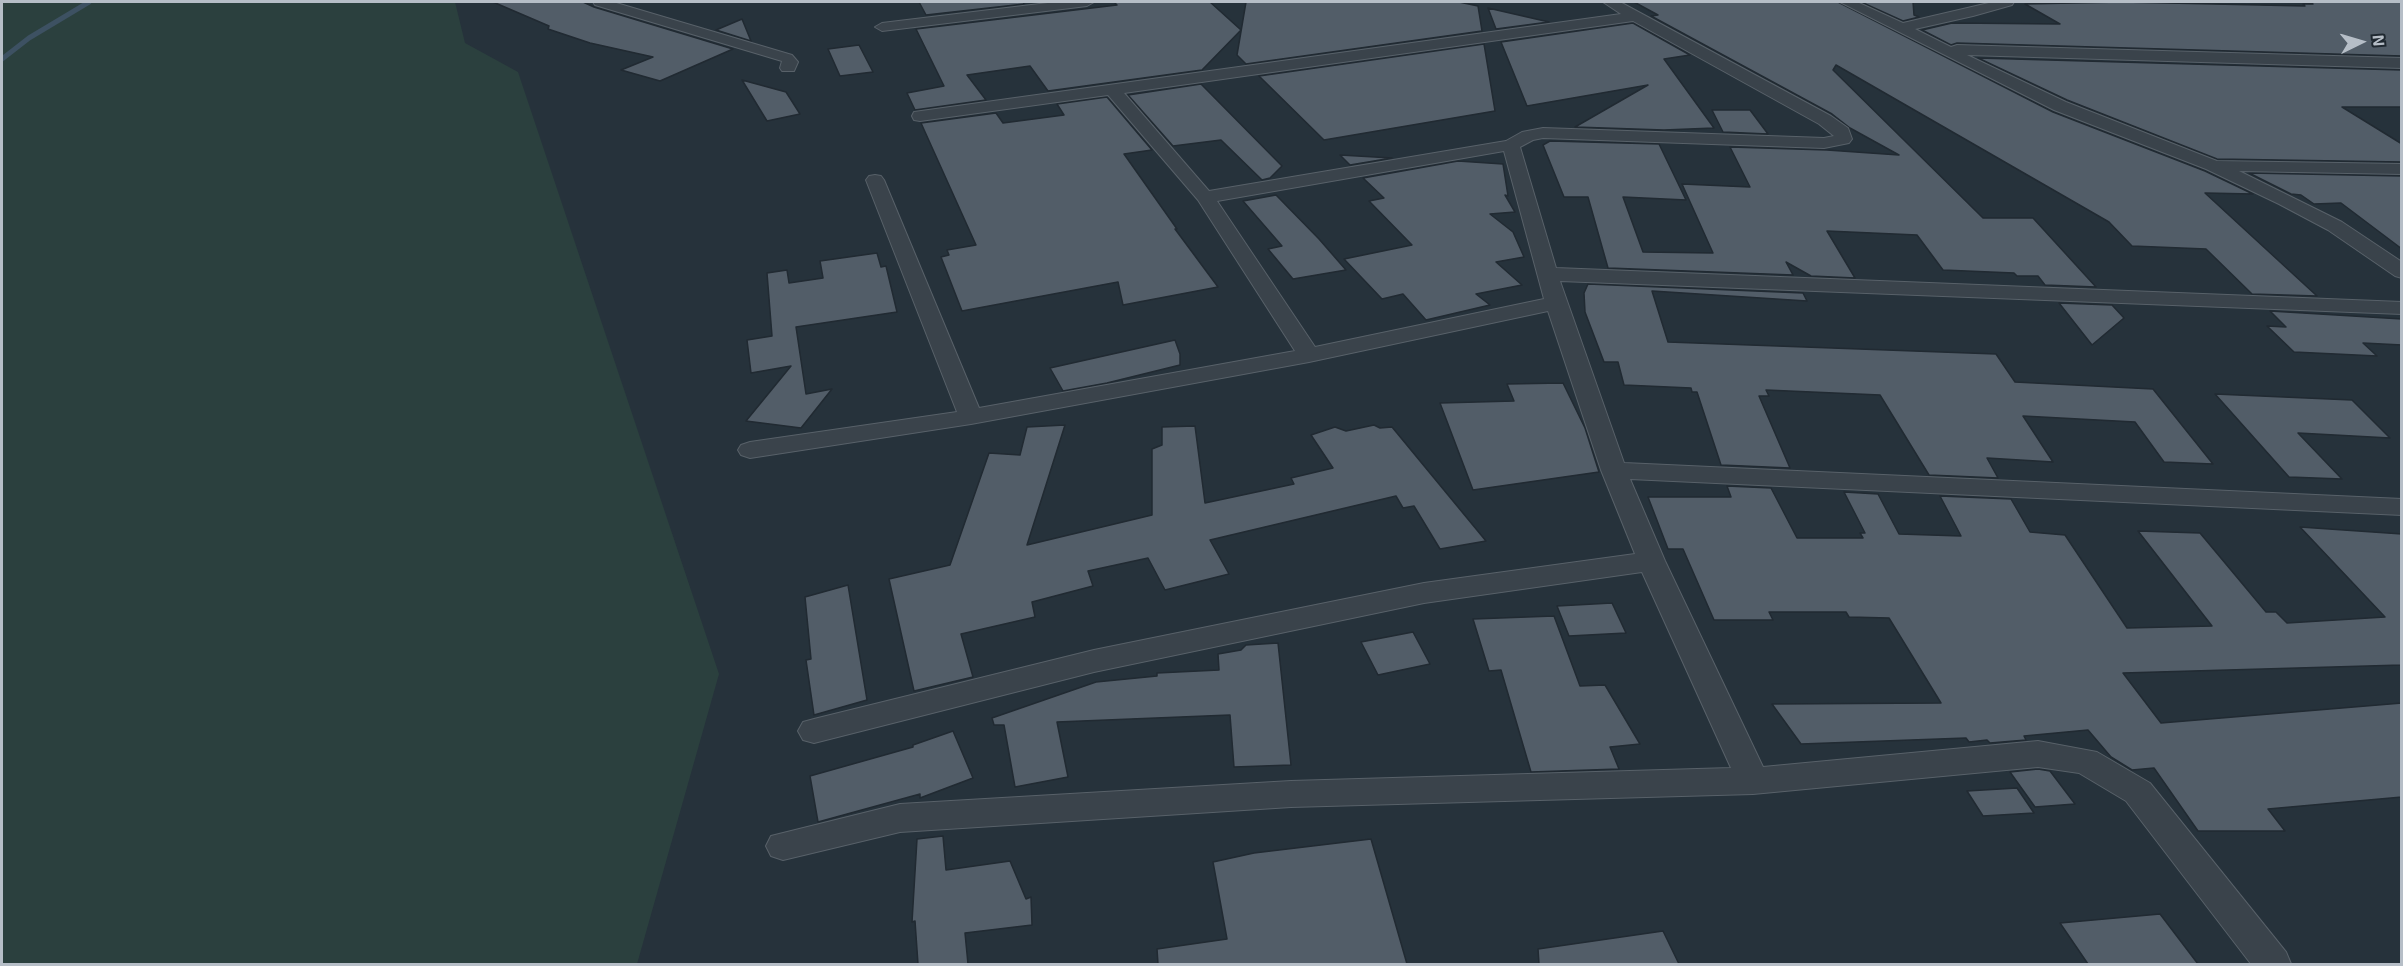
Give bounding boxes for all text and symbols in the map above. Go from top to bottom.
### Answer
north arrow [2331,12,2391,72]
text: N [2369,34,2389,47]

